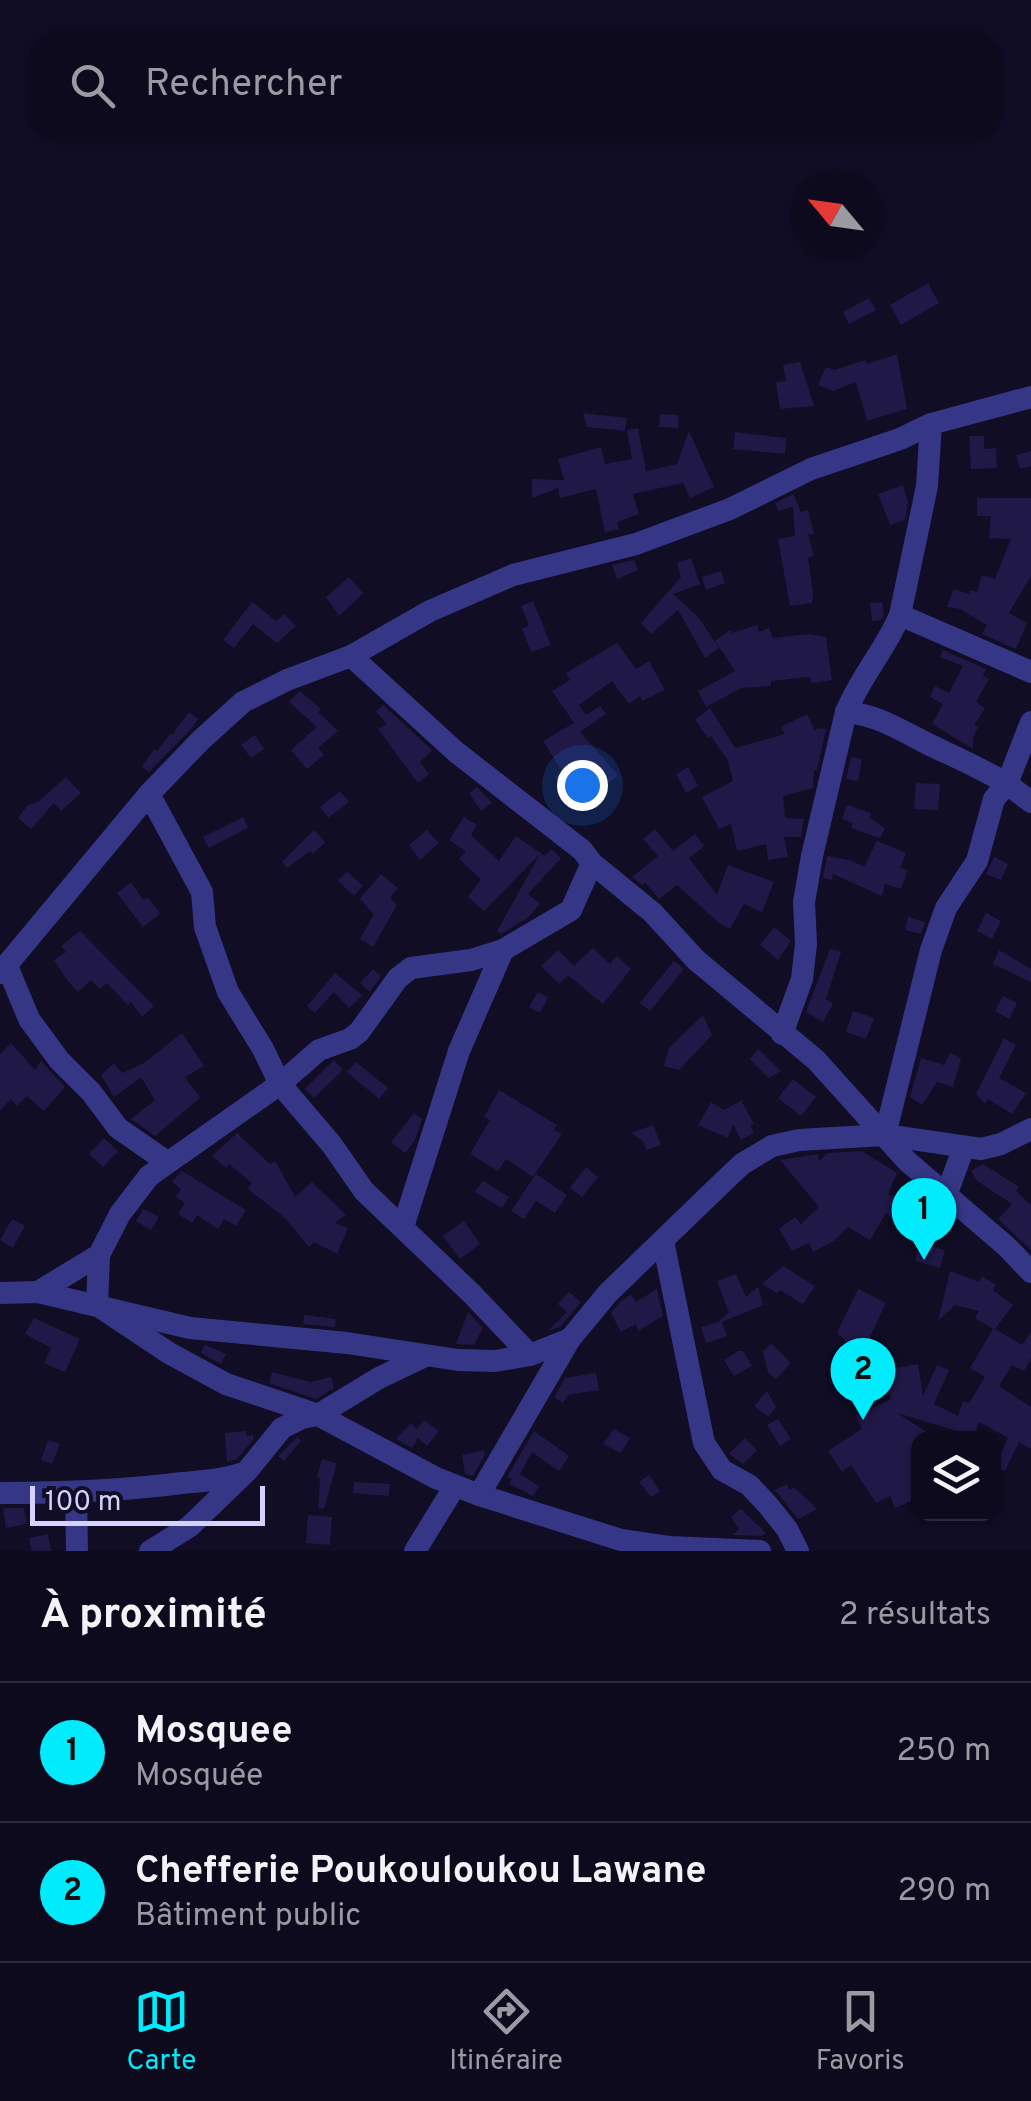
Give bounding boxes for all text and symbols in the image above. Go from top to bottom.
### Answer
search box [30,30,1001,140]
icon: search [65,58,120,113]
text: Rechercher [145,61,343,110]
north arrow [791,170,881,260]
your location [557,760,608,811]
pin: 1 [892,1178,956,1260]
pin: 2 [830,1338,896,1420]
map controls [911,1431,1001,1521]
button: layers [911,1431,1001,1521]
scale bar [30,1481,265,1526]
text: 100 m [45,1485,121,1521]
text: À proximité [40,1590,267,1643]
text: 2 résultats [839,1596,991,1636]
text: Mosquee [135,1708,292,1757]
text: 1 [66,1732,79,1772]
text: 250 m [896,1732,991,1772]
text: Mosquée [135,1757,263,1797]
text: Chefferie Poukouloukou Lawane [135,1848,706,1897]
text: 2 [63,1872,82,1912]
text: 290 m [897,1872,991,1912]
text: Bâtiment public [135,1897,361,1937]
tab: Carte [126,1984,196,2080]
tab: Itinéraire [449,1984,563,2080]
tab: Favoris [816,1984,905,2080]

